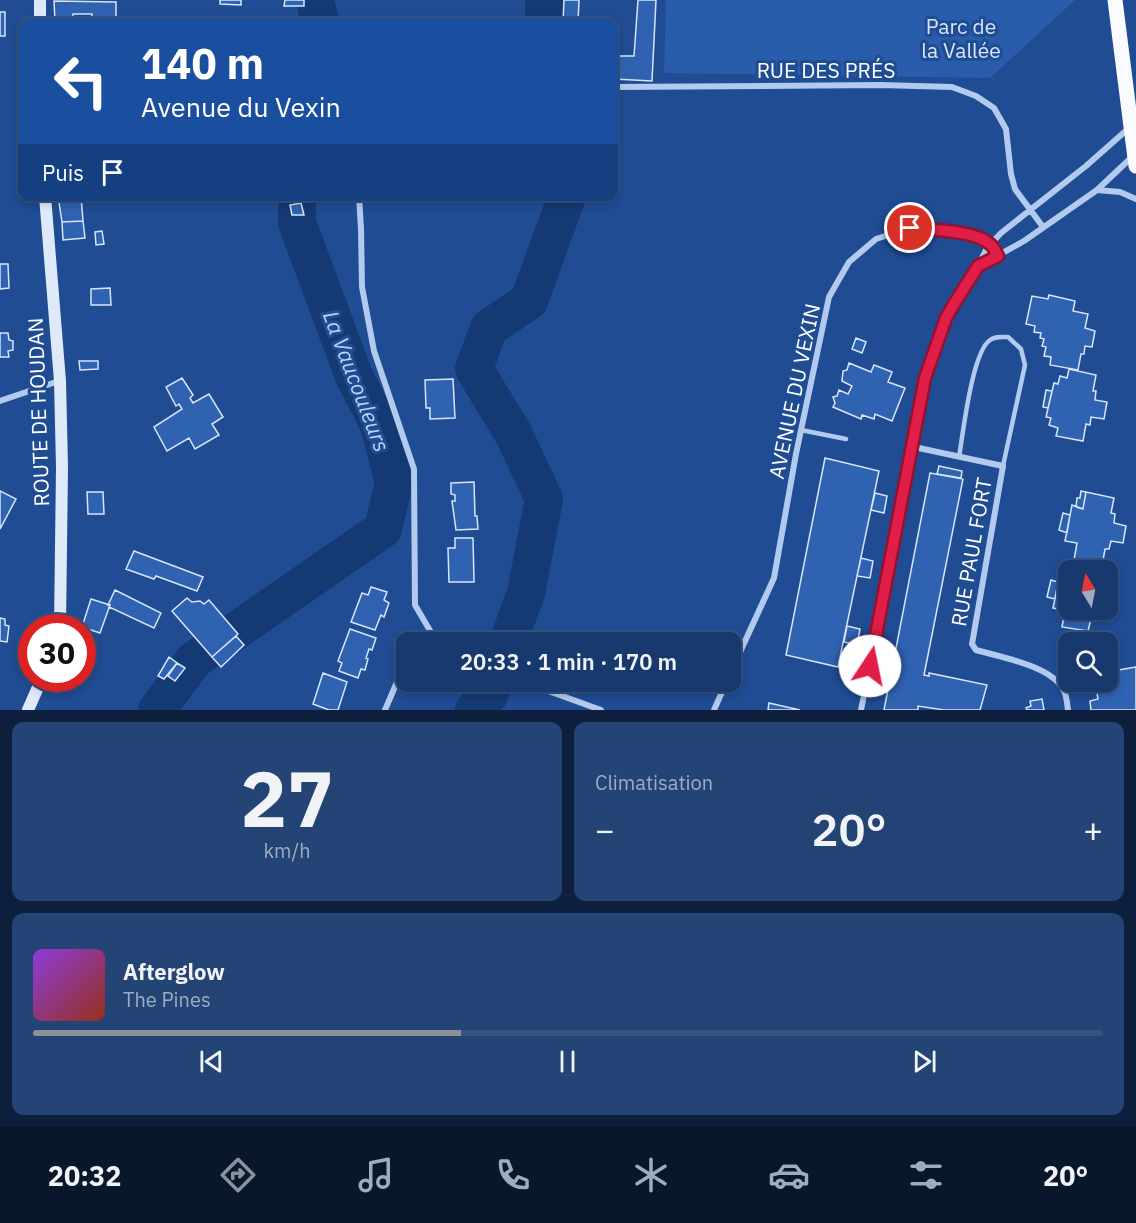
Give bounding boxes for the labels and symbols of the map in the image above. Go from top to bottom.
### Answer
park label: Parc de la Vallée [921,12,1001,64]
street label: RUE DES PRÉS [757,56,895,84]
pin [884,202,935,253]
street label: AVENUE DU VEXIN [762,301,826,481]
water label: La Vaucouleurs [317,306,397,456]
street label: ROUTE DE HOUDAN [21,317,55,507]
street label: RUE PAUL FORT [944,475,998,629]
north arrow [1058,560,1118,620]
speed limit sign: 30 [18,614,96,692]
position arrow [838,634,902,698]

